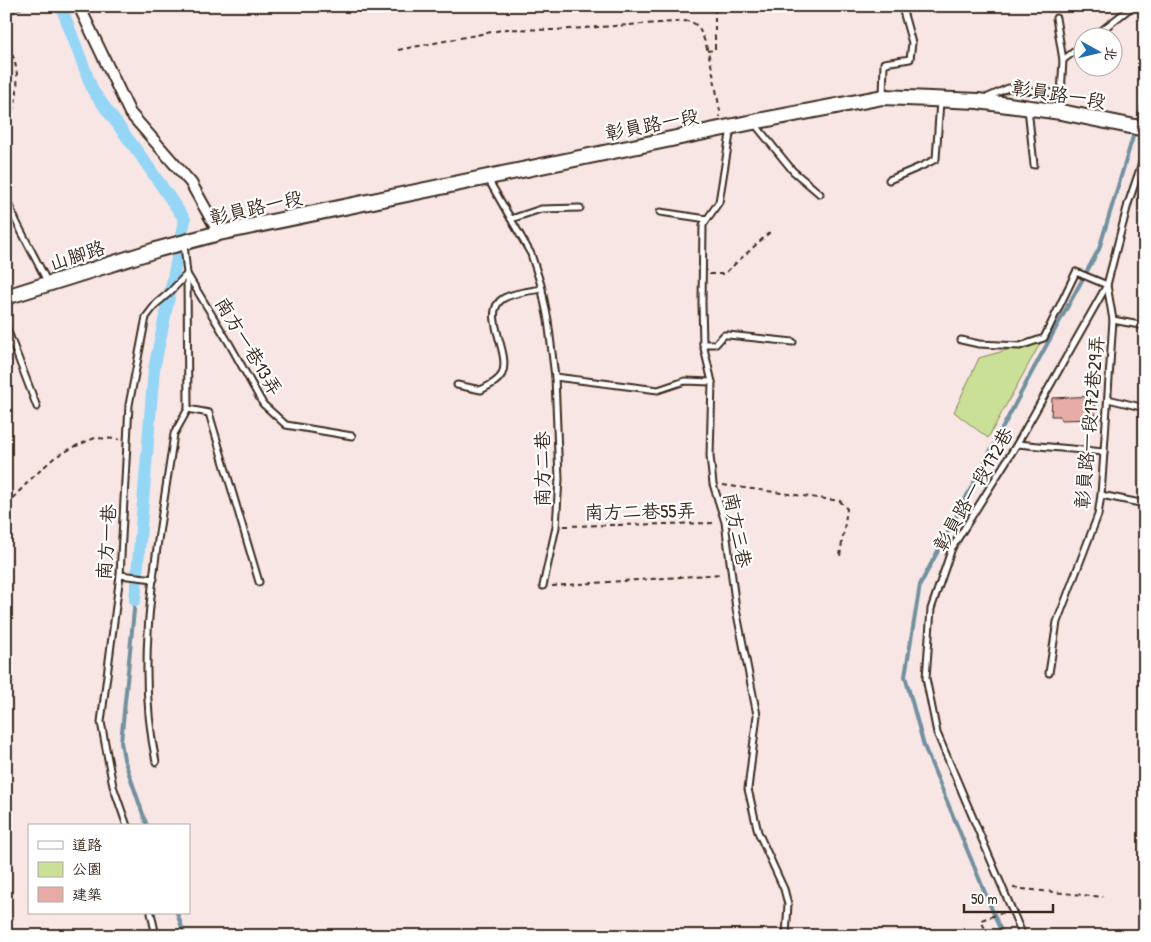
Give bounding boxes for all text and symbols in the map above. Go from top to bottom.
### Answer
north arrow [1074,28,1124,78]
text: 北 [1101,46,1122,62]
street label: 彰員路一段 [1010,74,1108,114]
street label: 彰員路一段 [603,102,701,146]
street label: 彰員路一段 [207,184,305,230]
street label: 山腳路 [46,234,108,276]
street label: 南方一巷13弄 [209,292,289,400]
street label: 彰員路一段172巷29弄 [1068,334,1110,510]
street label: 彰員路一段172巷 [927,422,1019,556]
street label: 南方二巷 [529,431,555,507]
street label: 南方三巷 [718,490,758,570]
street label: 南方二巷55弄 [584,497,696,525]
street label: 南方一巷 [90,503,122,581]
legend [28,824,190,914]
text: 道路 [72,834,102,855]
text: 公園 [72,858,102,879]
scale bar [964,882,1052,914]
text: 建築 [72,884,102,905]
text: 50 m [971,888,998,909]

